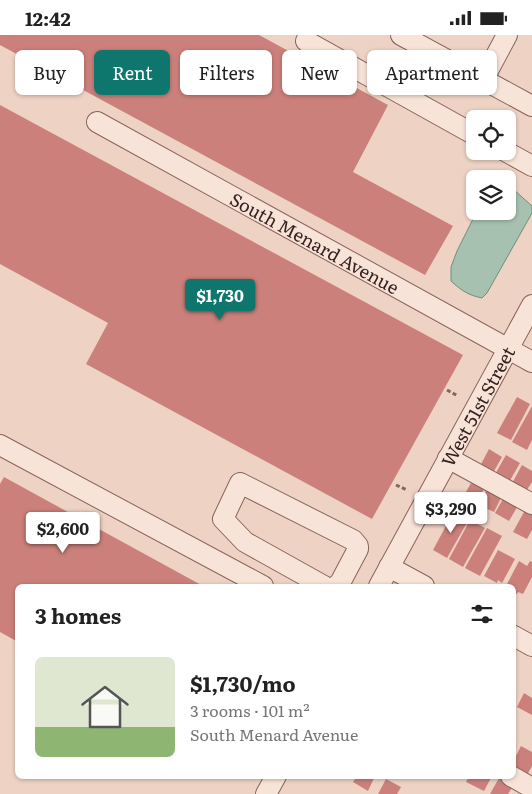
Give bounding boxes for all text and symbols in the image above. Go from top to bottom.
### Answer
text: 12:42 [25,4,71,32]
chip: Buy [15,50,84,95]
chip: Rent [94,50,170,95]
chip: Filters [180,50,272,95]
chip: New [282,50,357,95]
chip: Apartment [367,50,497,95]
map controls [466,110,516,220]
button: locate [466,110,516,160]
button: layers [466,170,516,220]
street label: South Menard Avenue [226,185,405,300]
pin: $1,730 [179,279,261,321]
text: $1,730 [196,283,244,307]
street label: West 51st Street [433,341,521,471]
pin: $3,290 [410,491,492,534]
text: $3,290 [425,496,477,520]
pin: $2,600 [22,511,104,554]
text: $2,600 [37,516,89,540]
text: 3 homes [35,599,121,630]
icon: filters [468,600,496,628]
text: $1,730/mo [190,667,296,698]
icon: home [75,677,135,737]
text: 3 rooms · 101 m² [190,698,310,722]
text: South Menard Avenue [190,722,358,746]

